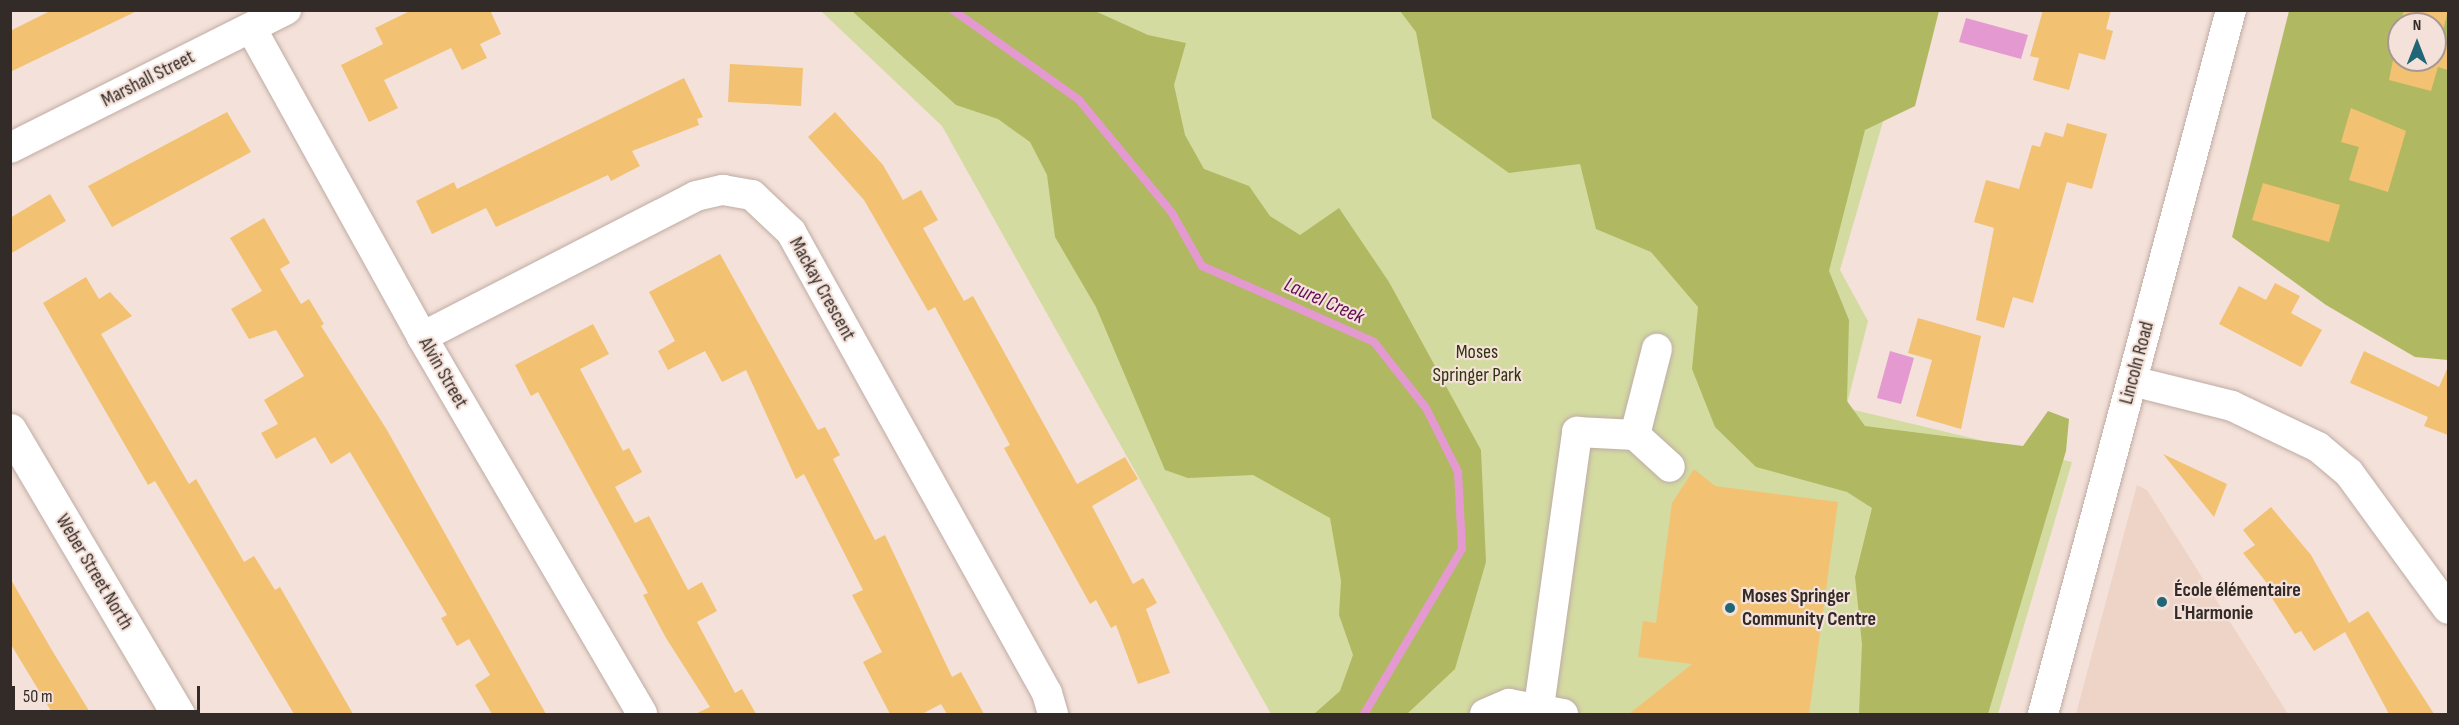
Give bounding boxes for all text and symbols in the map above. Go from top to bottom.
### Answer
north arrow [2387,12,2447,72]
text: N [2413,16,2421,35]
street label: Marshall Street [97,45,199,113]
street label: Mackay Crescent [784,233,860,345]
water label: Laurel Creek [1280,272,1368,330]
street label: Lincoln Road [2114,319,2160,407]
street label: Alvin Street [413,333,473,413]
park label: Moses Springer Park [1433,340,1521,387]
street label: Weber Street North [50,510,138,634]
place label: École élémentaire L'Harmonie [2174,578,2301,625]
place label: Moses Springer Community Centre [1742,584,1876,631]
marker: École élémentaire L'Harmonie [2155,595,2169,609]
marker: Moses Springer Community Centre [1723,601,1737,615]
scale bar [15,674,202,712]
text: 50 m [23,686,53,707]

